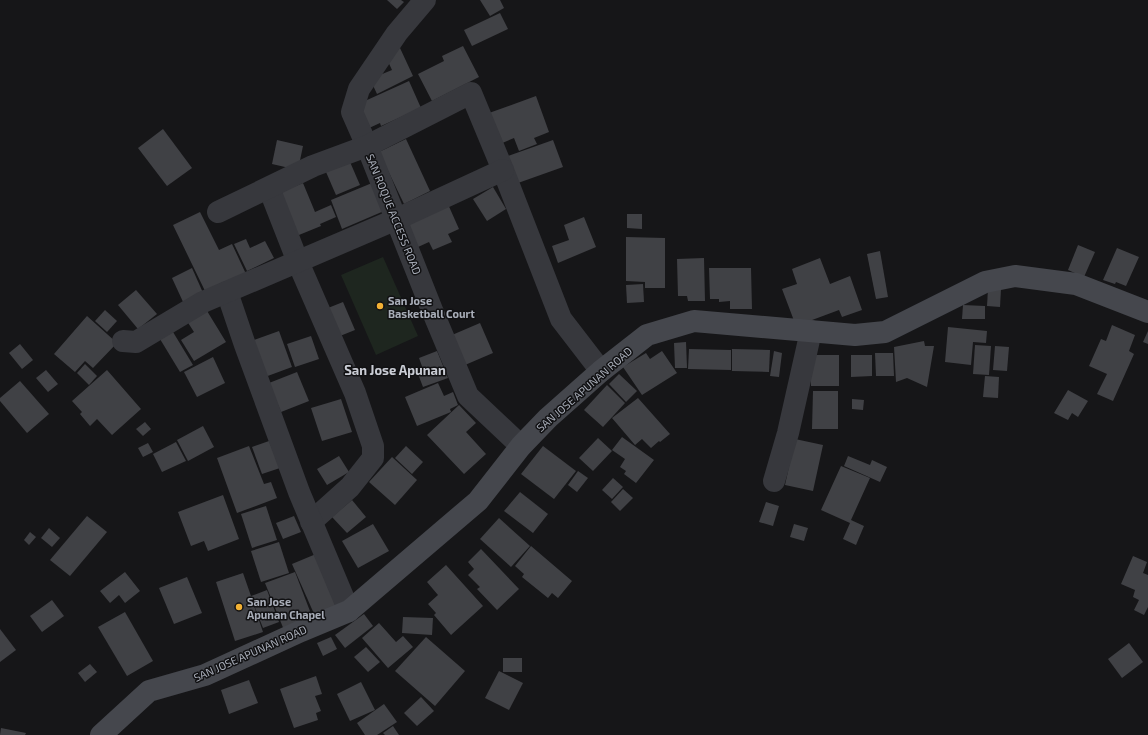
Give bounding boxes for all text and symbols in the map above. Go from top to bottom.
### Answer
street label: SAN ROQUE ACCESS ROAD [363,152,424,277]
place label: San Jose Basketball Court [388,294,475,320]
marker: San Jose Basketball Court [375,301,385,311]
street label: SAN JOSE APUNAN ROAD [534,344,634,434]
district label: San Jose Apunan [344,362,446,378]
place label: San Jose Apunan Chapel [247,595,325,621]
marker: San Jose Apunan Chapel [234,602,244,612]
street label: SAN JOSE APUNAN ROAD [191,622,309,684]

